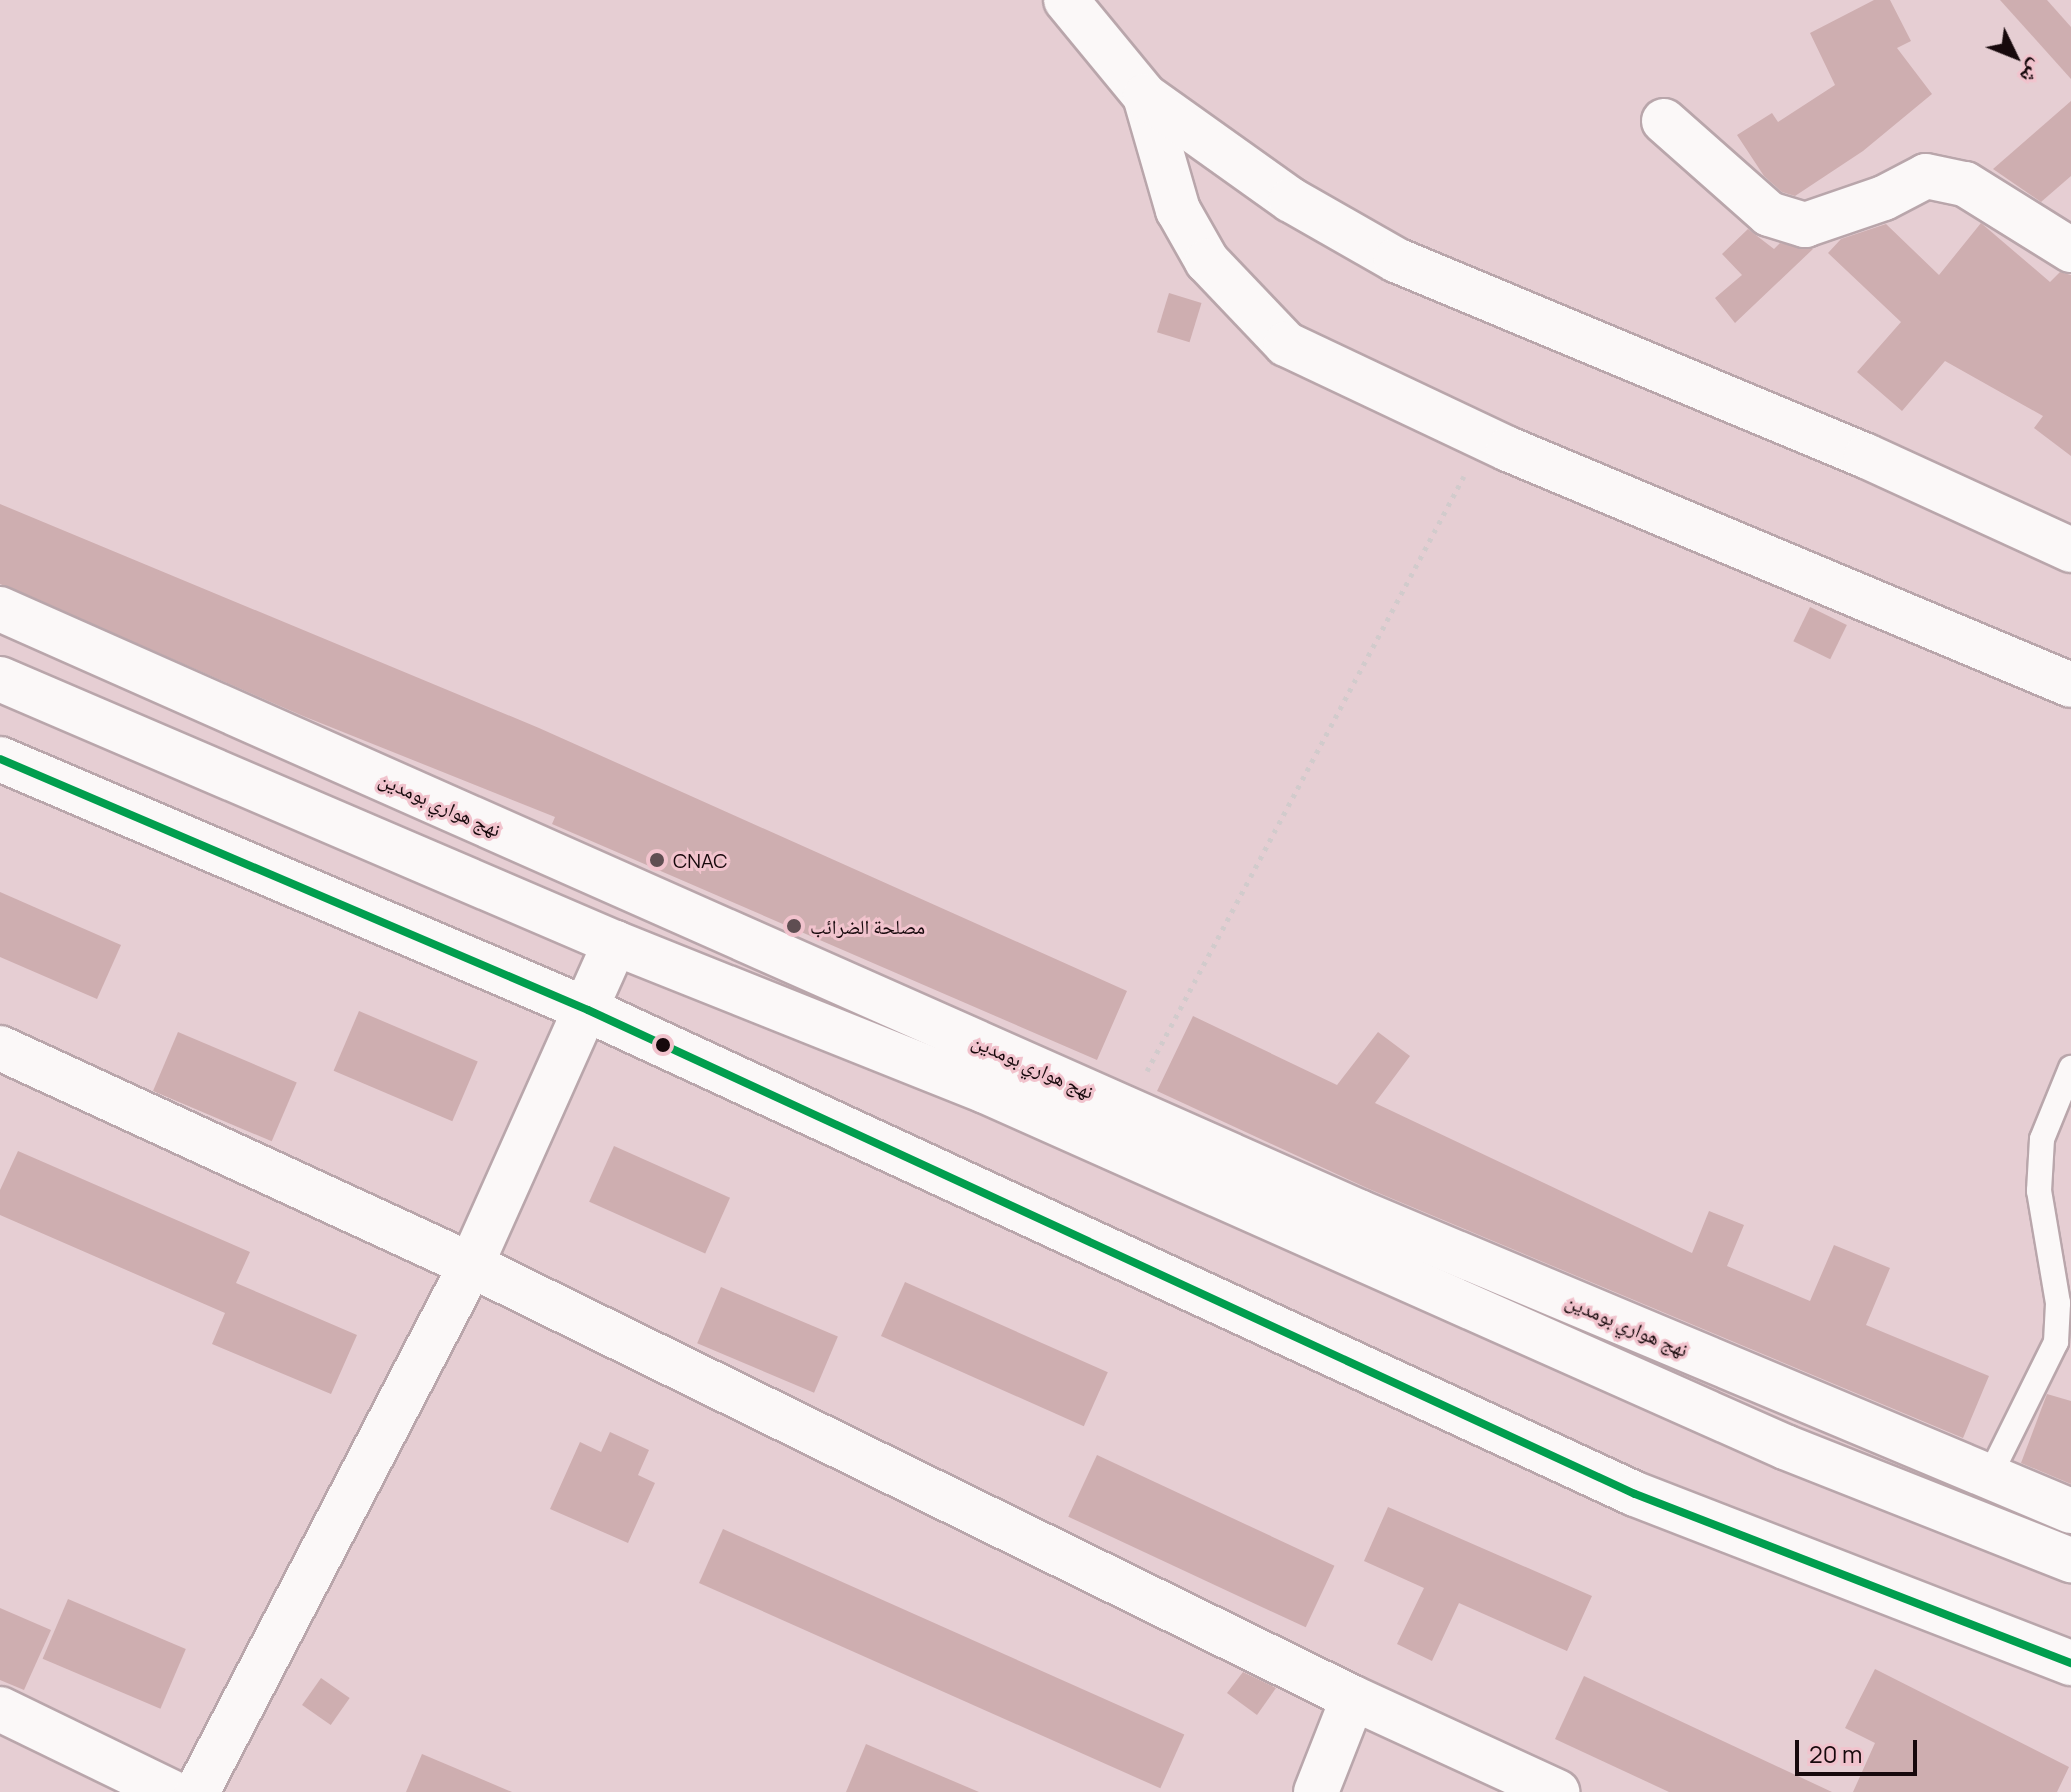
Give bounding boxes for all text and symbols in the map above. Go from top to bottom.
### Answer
north arrow [1975,16,2055,96]
text: ش [2014,54,2051,91]
street label: نهج هواري بومدين [375,766,505,842]
place label: CNAC [673,848,728,872]
marker: CNAC [648,851,666,869]
place label: مصلحة الضرائب [810,914,925,938]
marker: مصلحة الضرائب [785,917,803,935]
street label: نهج هواري بومدين [968,1028,1098,1104]
unlabelled marker [655,1037,671,1053]
street label: نهج هواري بومدين [1562,1288,1692,1362]
scale bar [1799,1724,1921,1774]
text: 20 m [1809,1737,1862,1770]

